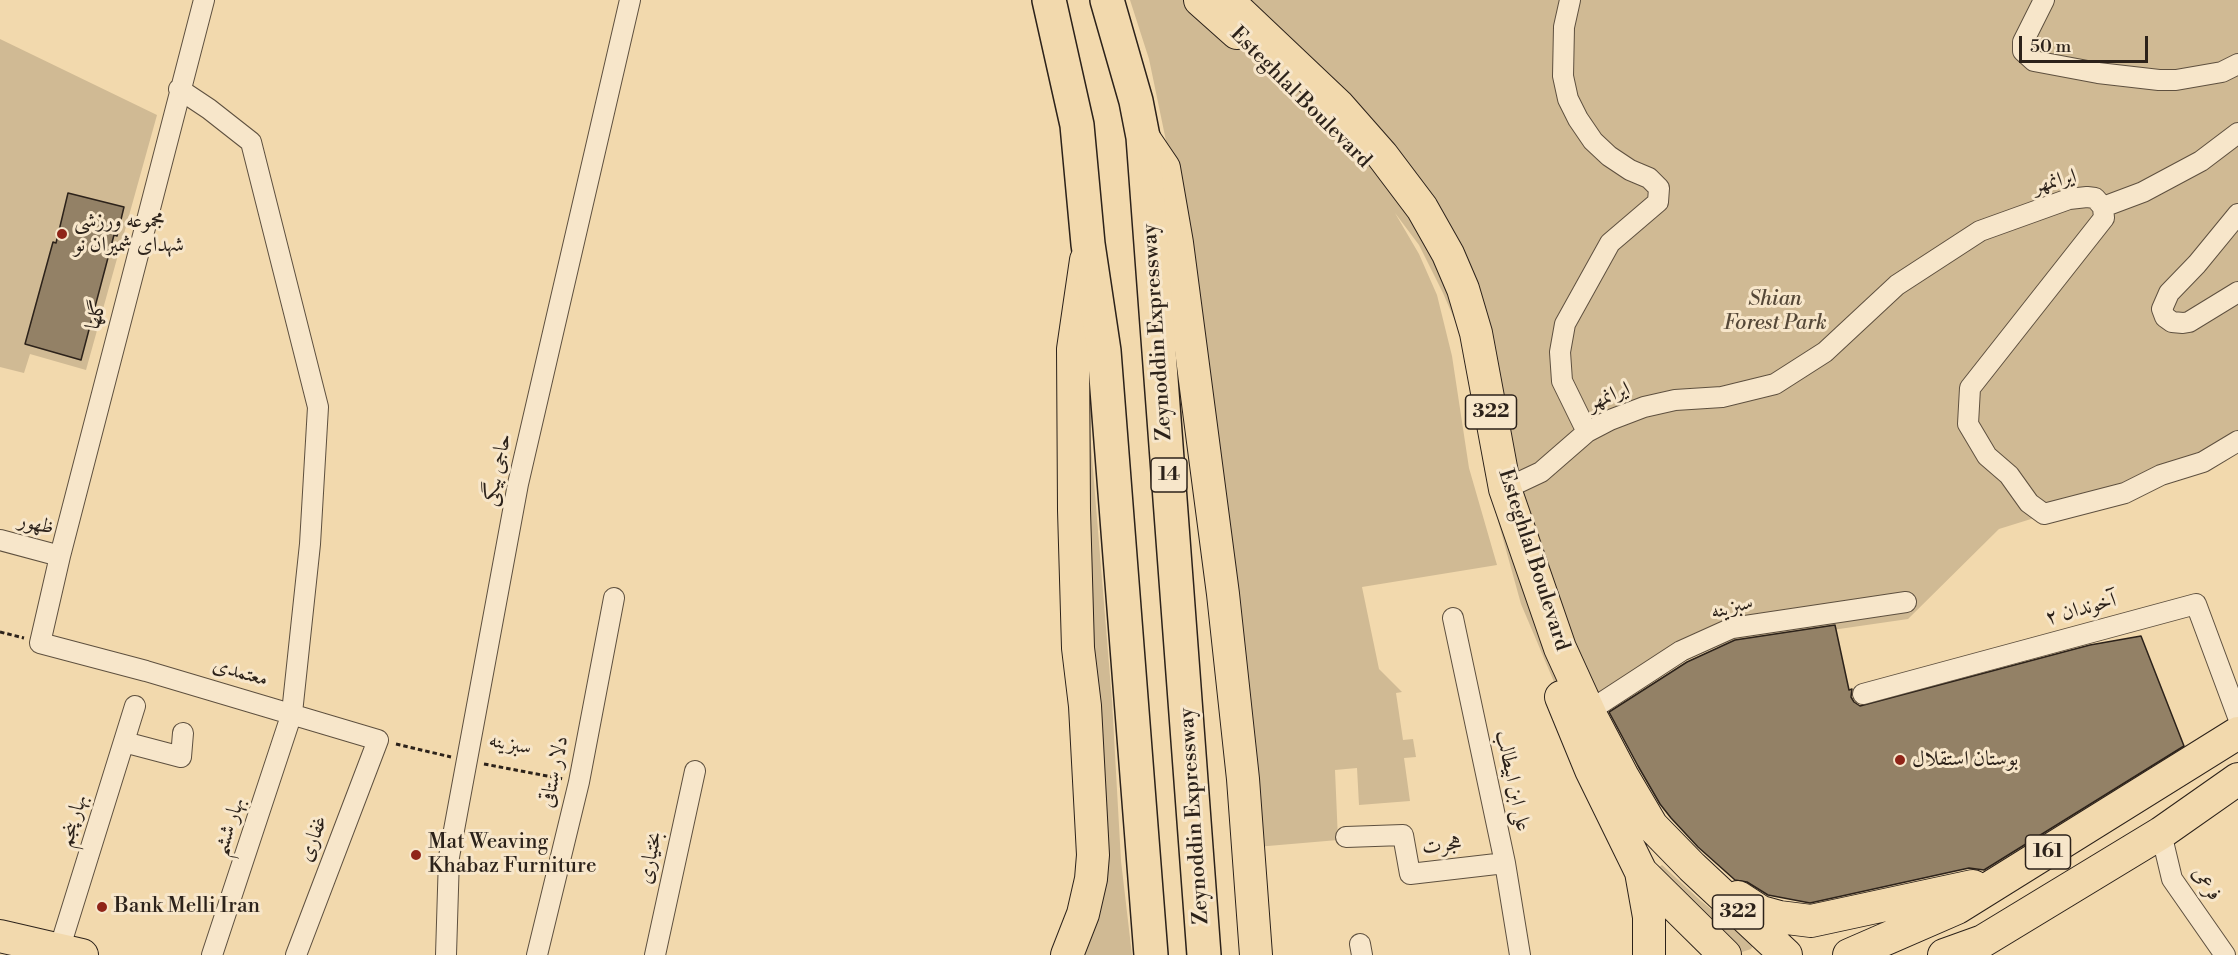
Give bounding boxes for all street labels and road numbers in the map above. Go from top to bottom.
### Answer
street label: Esteghlal Boulevard [1224,22,1376,174]
street label: ایرانمهر [2031,164,2079,200]
street label: Zeynoddin Expressway [1138,223,1178,441]
street label: گلها [81,298,113,332]
street label: ایرانمهر [1584,377,1634,417]
road number: 322 [1466,395,1516,429]
street label: حاجی بیگی [478,431,518,509]
road number: 14 [1151,458,1187,492]
street label: Esteghlal Boulevard [1492,466,1574,654]
street label: ظهور [16,508,56,542]
street label: آخوندان ۲ [2043,588,2119,632]
street label: سبزینه [1708,590,1756,626]
street label: معتمدی [209,653,271,693]
street label: Zeynoddin Expressway [1175,707,1215,925]
street label: علی ابن ابیطالب [1489,728,1535,834]
street label: سبزینه [487,729,533,761]
street label: دلار ستاقی [535,734,575,810]
street label: بهار پنجم [54,792,94,850]
street label: بهار ششم [209,794,251,860]
street label: غفاری [294,812,334,866]
street label: بختیاری [633,829,669,887]
street label: هجرت [1420,831,1464,861]
road number: 161 [2026,835,2070,869]
street label: فرعی [2186,862,2226,906]
road number: 322 [1712,895,1764,929]

